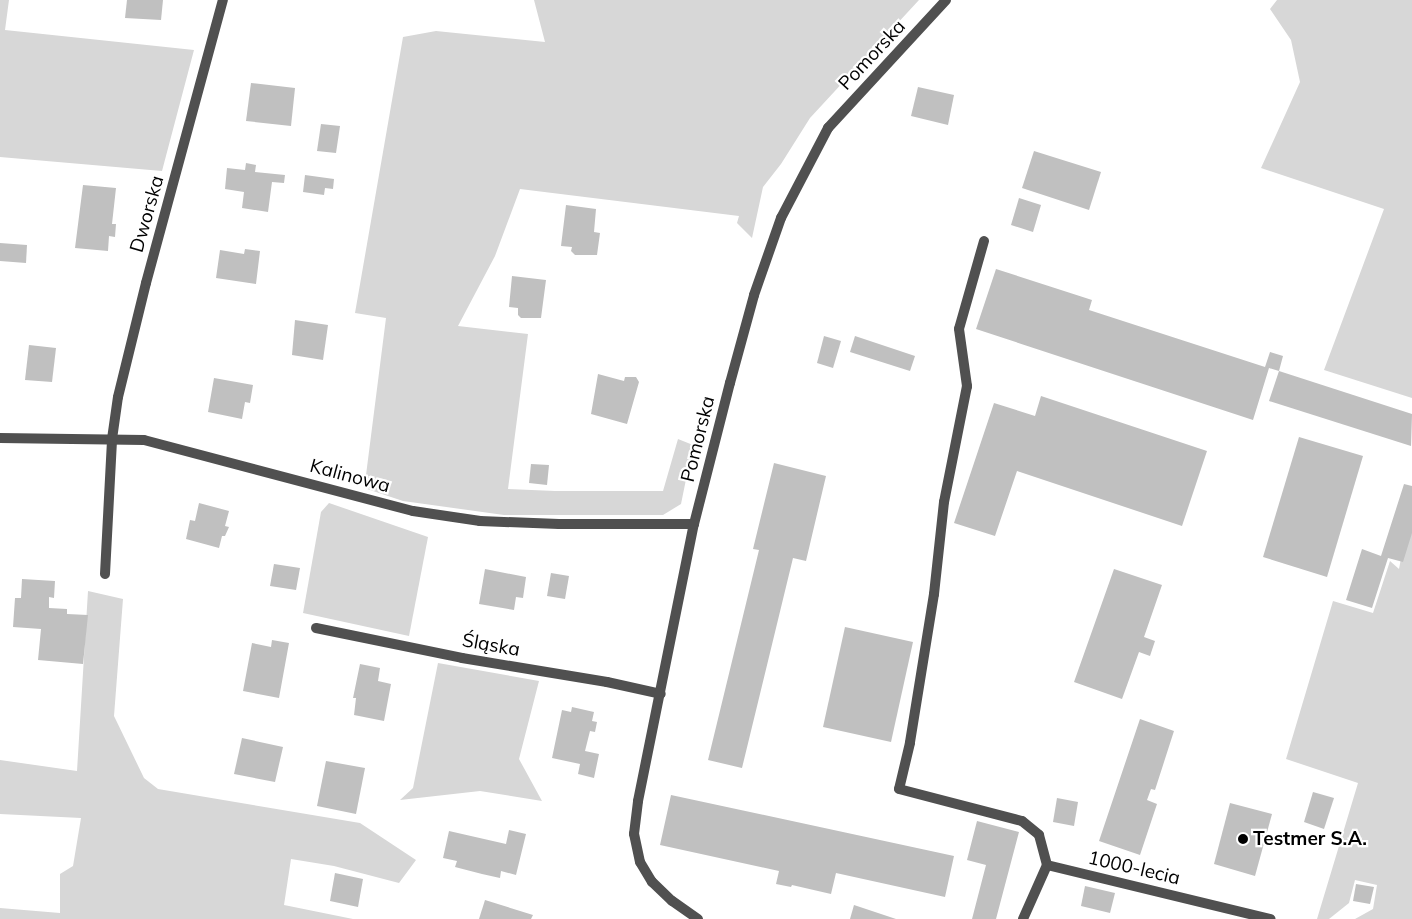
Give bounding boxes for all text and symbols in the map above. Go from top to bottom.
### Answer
street label: Pomorska [834,15,910,95]
street label: Dworska [125,173,169,255]
street label: Pomorska [676,394,720,484]
street label: Kalinowa [307,454,393,498]
street label: Śląska [460,629,522,661]
place label: Testmer S.A. [1253,828,1367,850]
marker: Testmer S.A. [1237,833,1249,845]
street label: 1000-lecia [1086,846,1182,890]

